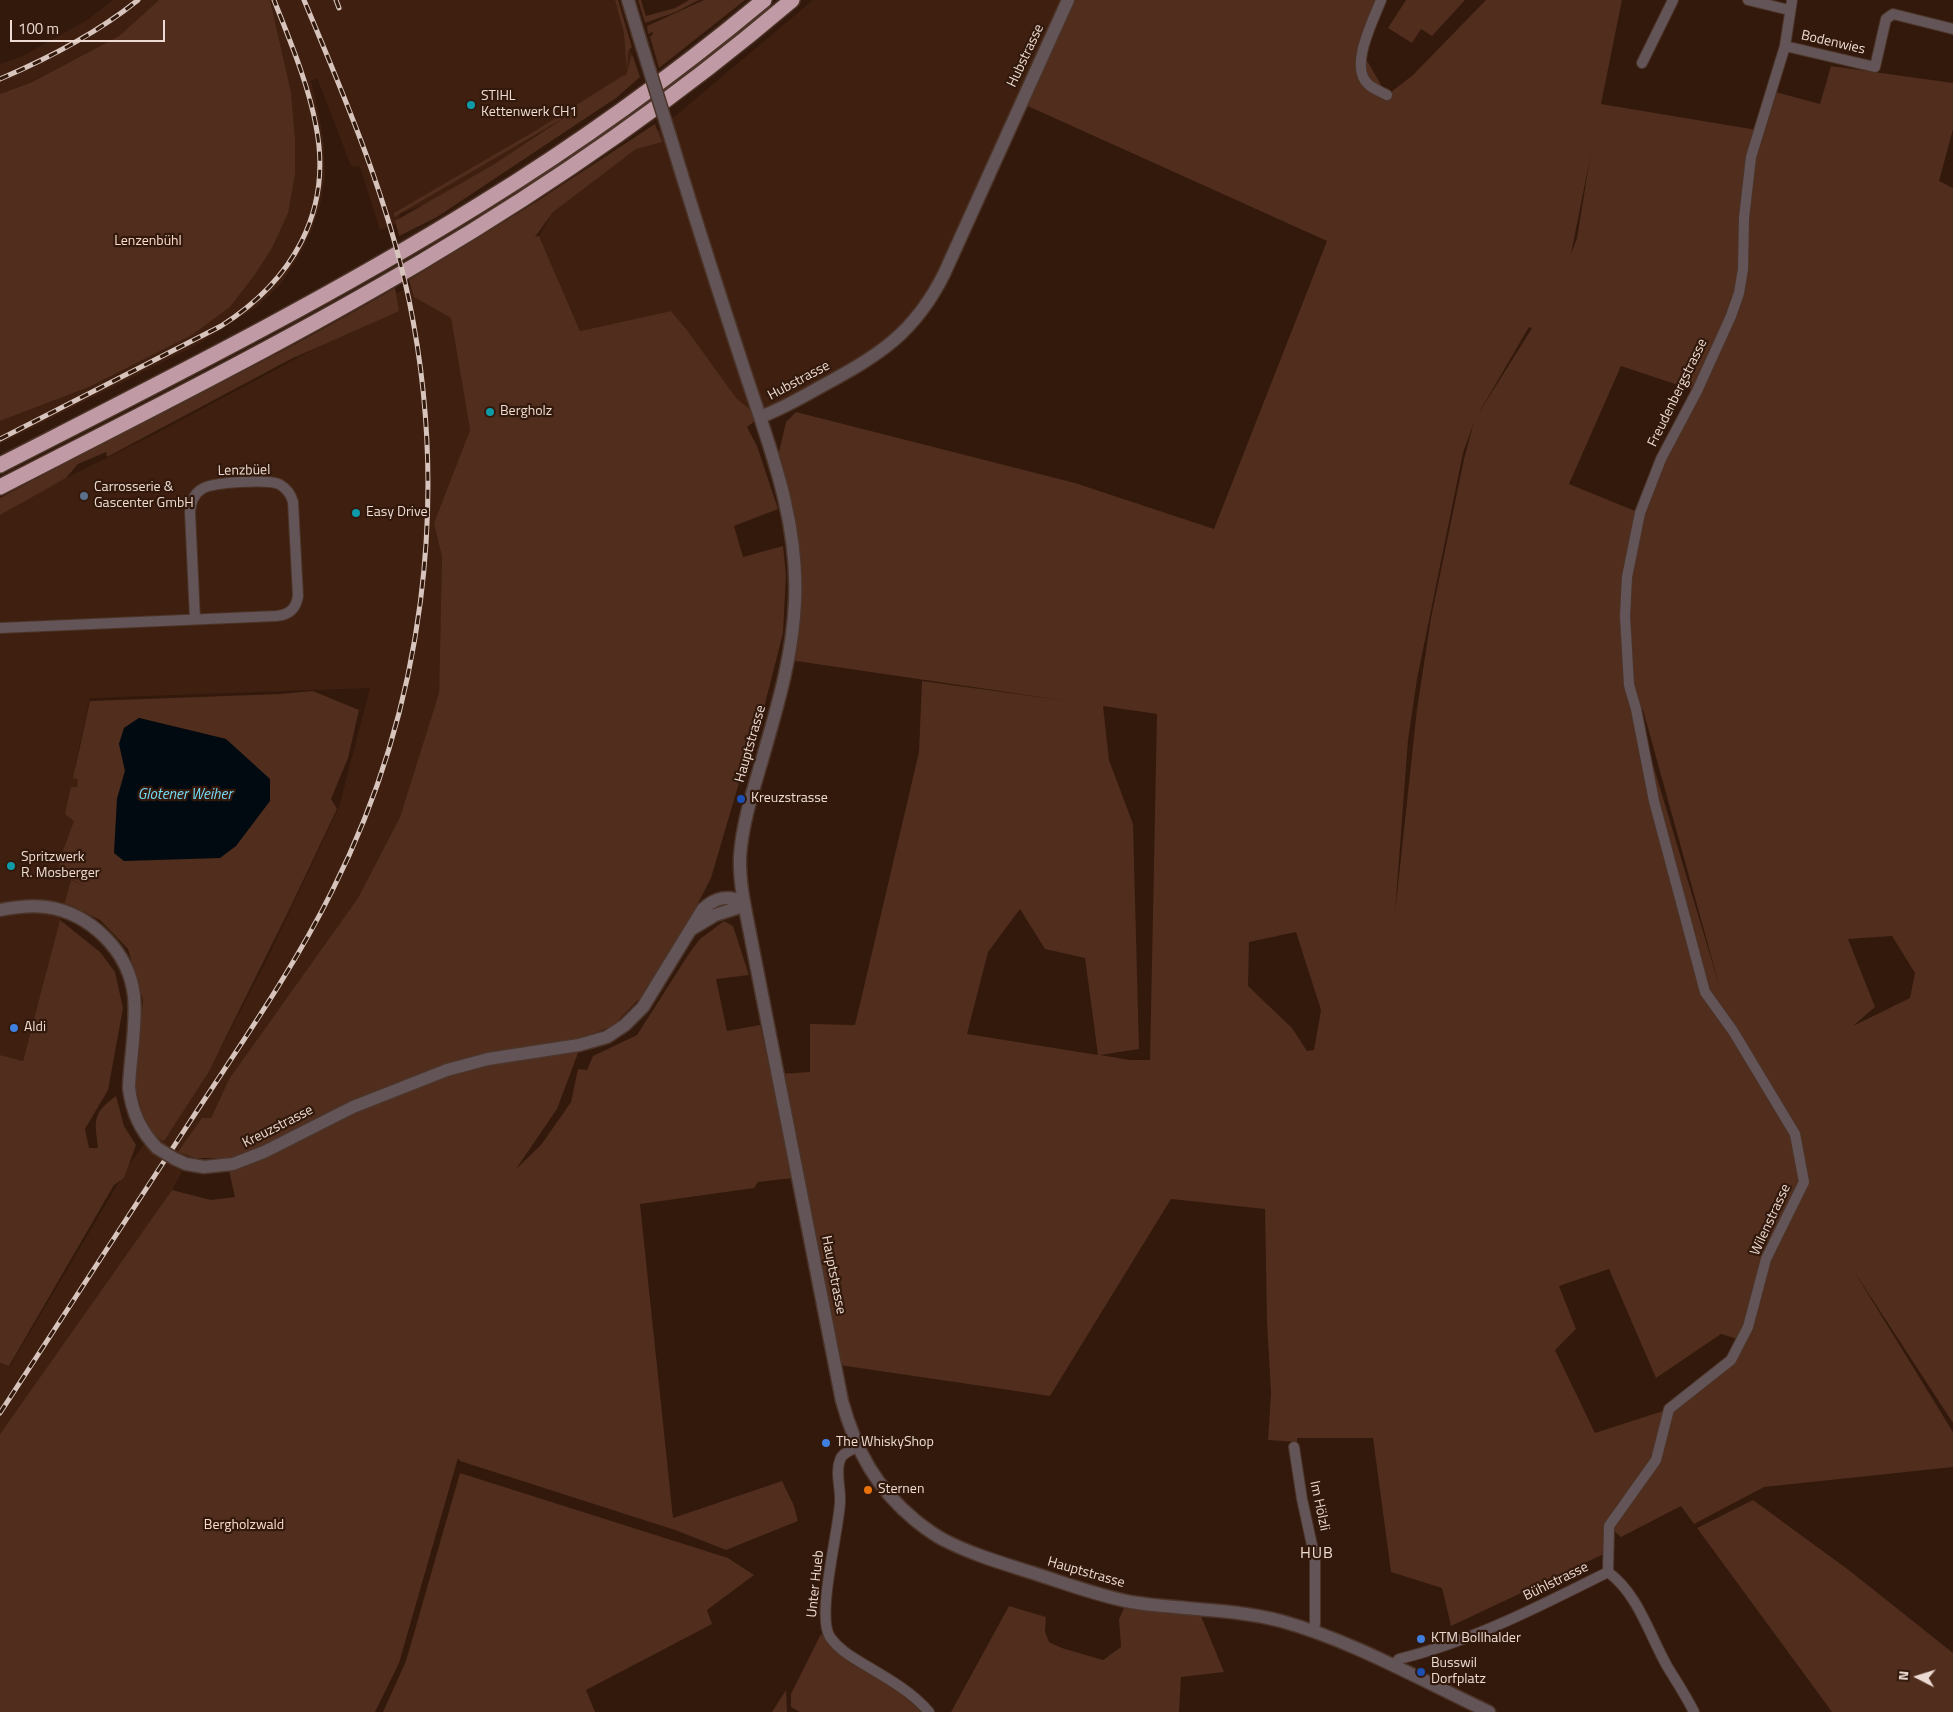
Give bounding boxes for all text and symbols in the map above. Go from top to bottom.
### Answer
scale bar [12,10,168,42]
text: 100 m [18,17,59,40]
street label: Hubstrasse [1004,22,1048,90]
street label: Bodenwies [1799,27,1867,59]
place label: STIHL Kettenwerk CH1 [481,89,577,121]
marker: STIHL Kettenwerk CH1 [465,99,477,111]
park label: Lenzenbühl [114,234,182,250]
street label: Freudenbergstrasse [1645,336,1711,450]
street label: Hubstrasse [765,358,833,404]
place label: Bergholz [500,404,552,420]
marker: Bergholz [484,406,496,418]
street label: Lenzbüel [218,462,270,480]
place label: Carrosserie & Gascenter GmbH [94,480,194,512]
marker: Carrosserie & Gascenter GmbH [78,490,90,502]
place label: Easy Drive [366,505,428,521]
marker: Easy Drive [350,507,362,519]
street label: Hauptstrasse [732,703,770,785]
water label: Glotener Weiher [138,786,232,804]
place label: Kreuzstrasse [751,791,828,807]
marker: Kreuzstrasse [735,793,747,805]
place label: Spritzwerk R. Mosberger [21,850,100,882]
marker: Spritzwerk R. Mosberger [5,860,17,872]
place label: Aldi [24,1020,46,1036]
marker: Aldi [8,1022,20,1034]
street label: Kreuzstrasse [240,1102,316,1152]
street label: Wilenstrasse [1747,1182,1795,1258]
street label: Hauptstrasse [817,1234,849,1316]
place label: The WhiskyShop [836,1435,934,1451]
marker: The WhiskyShop [820,1437,832,1449]
street label: Im Hölzli [1305,1479,1333,1533]
place label: Sternen [878,1482,924,1498]
marker: Sternen [862,1484,874,1496]
park label: Bergholzwald [204,1518,284,1534]
district label: HUB [1300,1544,1334,1564]
street label: Unter Hueb [804,1549,828,1619]
street label: Hauptstrasse [1045,1554,1127,1592]
street label: Bühlstrasse [1521,1559,1591,1605]
place label: KTM Bollhalder [1431,1631,1521,1647]
marker: KTM Bollhalder [1415,1633,1427,1645]
north arrow [1893,1652,1943,1702]
place label: Busswil Dorfplatz [1431,1656,1486,1688]
marker: Busswil Dorfplatz [1415,1666,1427,1678]
text: N [1892,1670,1913,1681]

